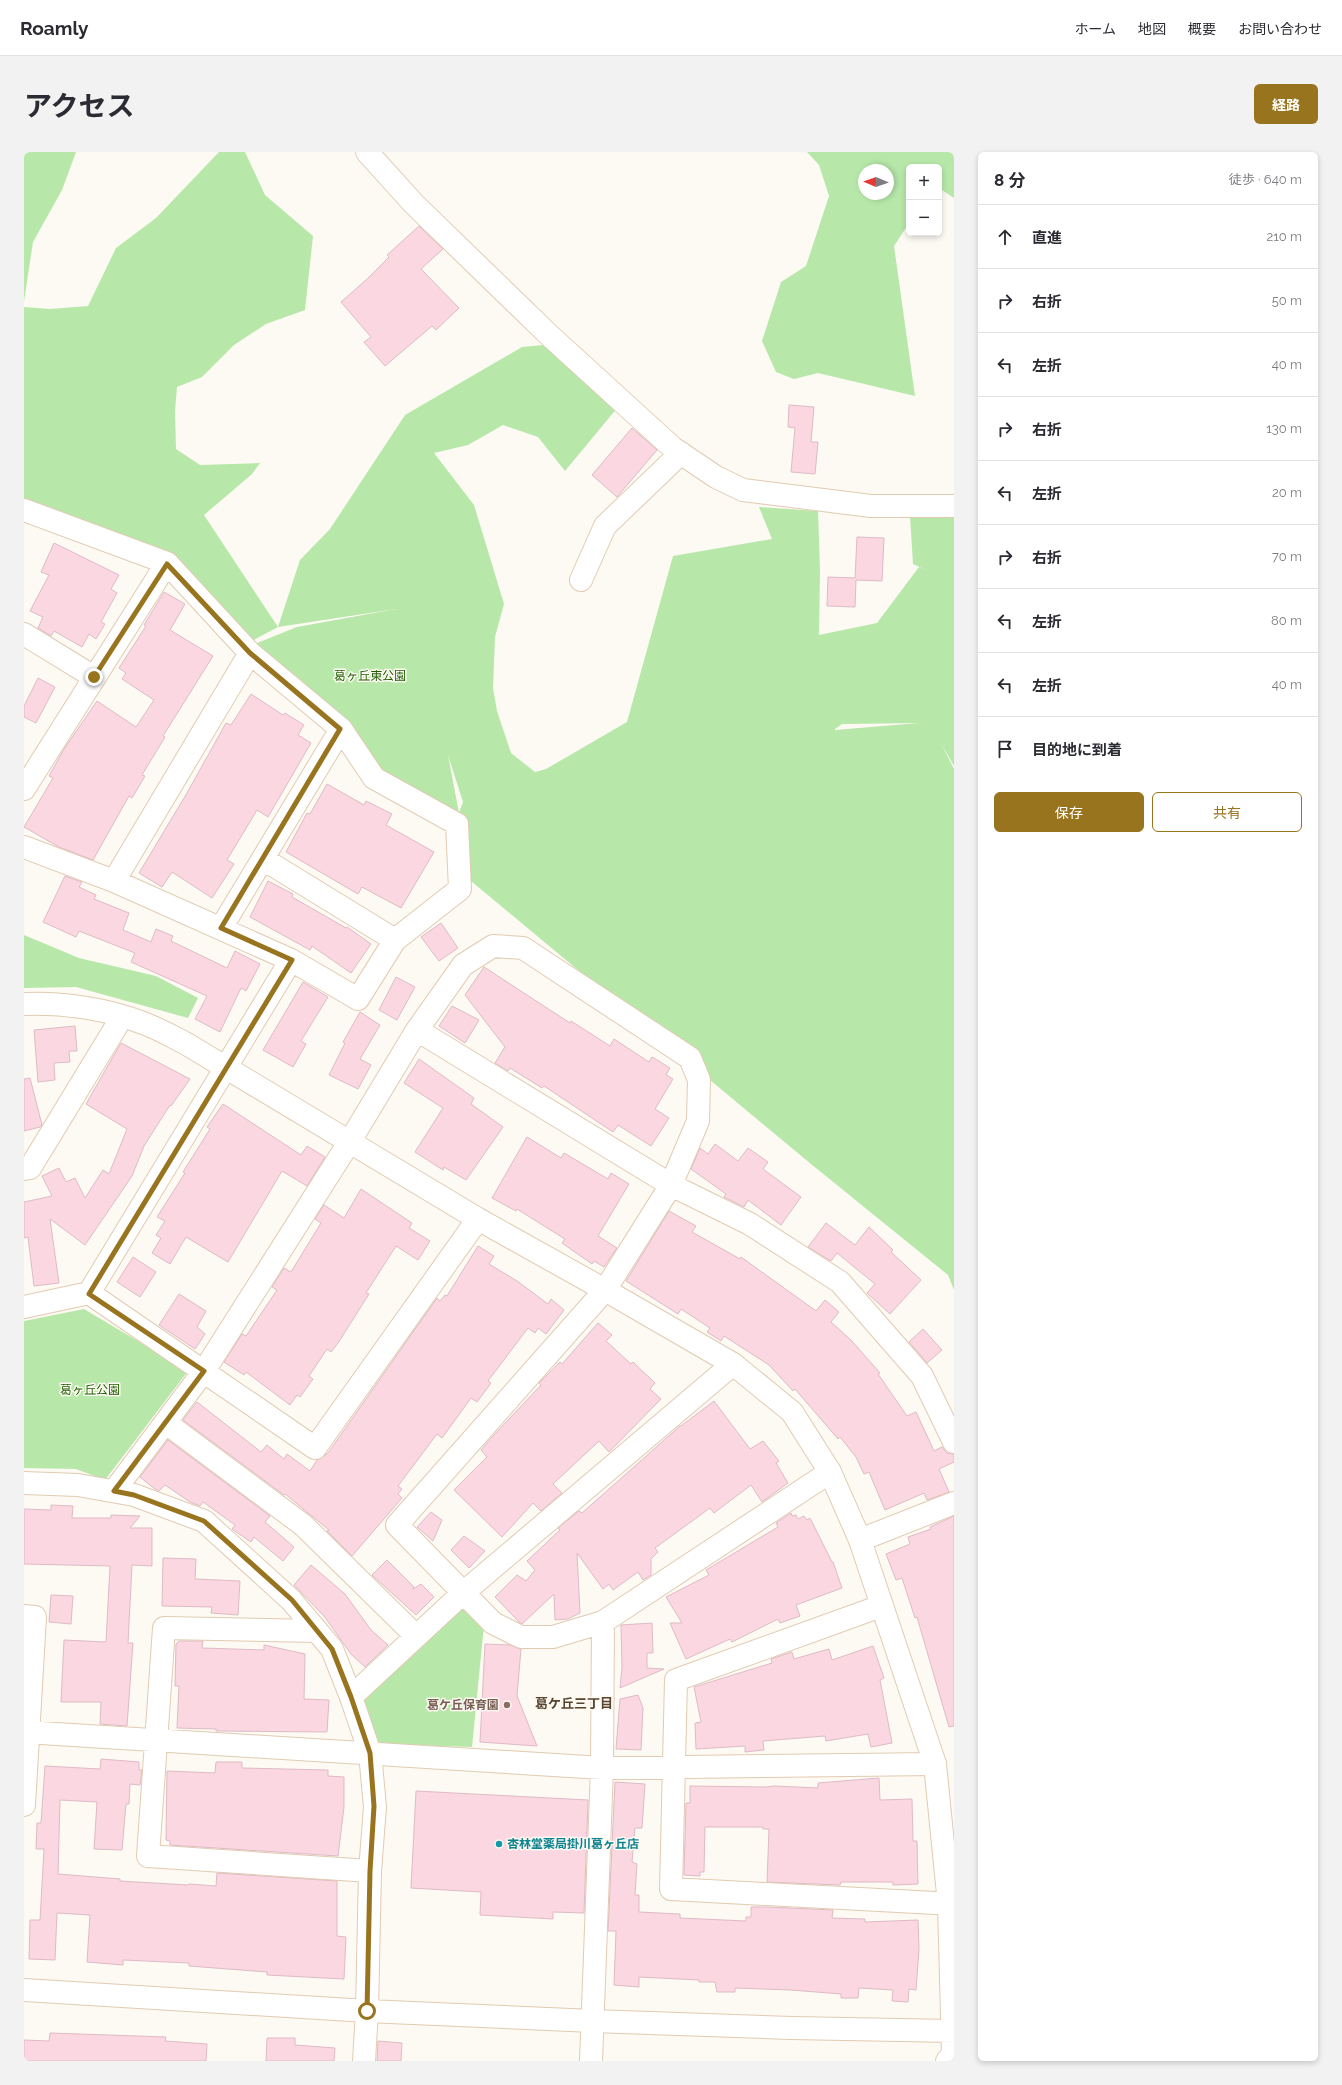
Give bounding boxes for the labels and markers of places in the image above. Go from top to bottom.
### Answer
place label: 葛ケ丘保育園 [427,1698,499,1712]
marker: 葛ケ丘保育園 [502,1700,512,1710]
place label: 杏林堂薬局掛川葛ヶ丘店 [507,1837,639,1851]
marker: 杏林堂薬局掛川葛ヶ丘店 [494,1839,504,1849]

